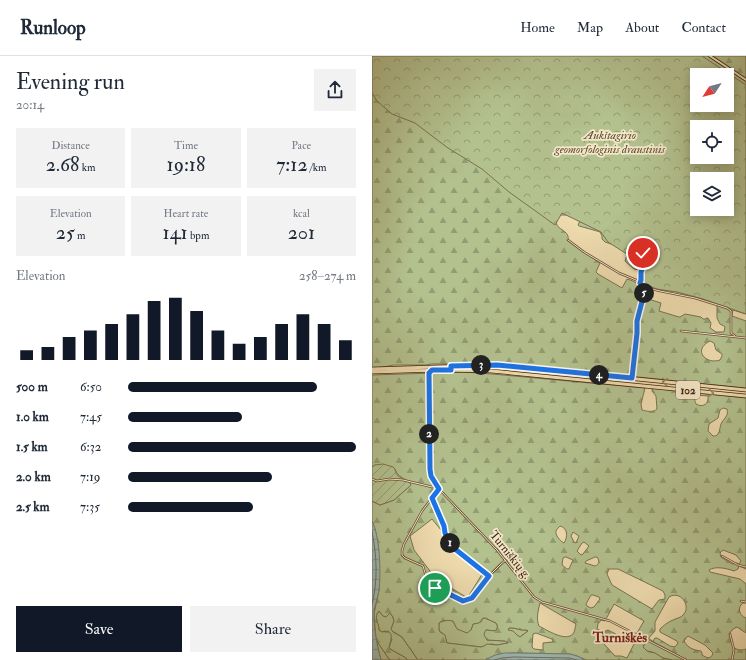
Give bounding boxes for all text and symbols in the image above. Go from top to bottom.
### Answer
text: Runloop [20,16,86,40]
text: Home [520,19,555,36]
text: Map [577,19,603,36]
text: About [625,19,659,36]
text: Contact [681,19,726,36]
text: Evening run [16,68,125,96]
north arrow [690,68,734,112]
map controls [690,68,734,216]
button: share [314,69,356,111]
text: 20:14 [16,97,44,113]
button: locate [690,120,734,164]
park label: Aukštagirio geomorfologinis draustinis [553,128,666,157]
text: Distance [51,139,90,152]
text: Time [174,139,198,152]
text: Pace [291,139,311,152]
text: 2.68 [46,152,79,177]
text: 19:18 [167,152,205,177]
text: 7:12 [276,152,308,177]
text: km [79,161,95,174]
text: /km [308,161,327,174]
button: layers [690,172,734,216]
text: Elevation [50,207,92,220]
text: Heart rate [164,207,208,220]
text: kcal [293,207,310,220]
text: 25 [56,220,75,245]
text: 141 [163,220,188,245]
text: 201 [288,220,315,245]
text: m [75,229,86,242]
text: bpm [188,229,209,242]
pin [626,236,660,270]
icon: check [632,242,654,264]
text: Elevation [16,268,66,284]
text: 258–274 m [299,268,356,284]
pin: 5 [634,283,654,303]
text: 5 [642,286,646,299]
pin: 3 [471,355,491,375]
text: 3 [479,358,483,371]
pin: 4 [589,365,609,385]
text: 4 [596,368,602,381]
one-way arrow [662,377,668,386]
text: 500 m [16,379,48,395]
text: 6:50 [80,379,102,395]
road number: 102 [676,381,700,399]
one-way arrow [708,388,714,397]
text: 1.0 km [16,409,49,425]
text: 7:45 [80,409,102,425]
pin: 2 [419,424,439,444]
text: 2 [426,427,432,440]
text: 1.5 km [16,439,48,455]
text: 6:32 [80,439,101,455]
text: 2.0 km [16,469,51,485]
text: 7:19 [80,469,100,485]
text: 2.5 km [16,499,50,515]
text: 7:35 [80,499,100,515]
street label: Turniškių g. [486,528,534,582]
pin: 1 [440,533,460,553]
text: 1 [448,536,452,549]
pin [418,571,452,605]
icon: arrive [424,577,446,599]
button: Save [16,606,182,652]
button: Share [190,606,356,652]
district label: Turniškės [592,629,647,646]

